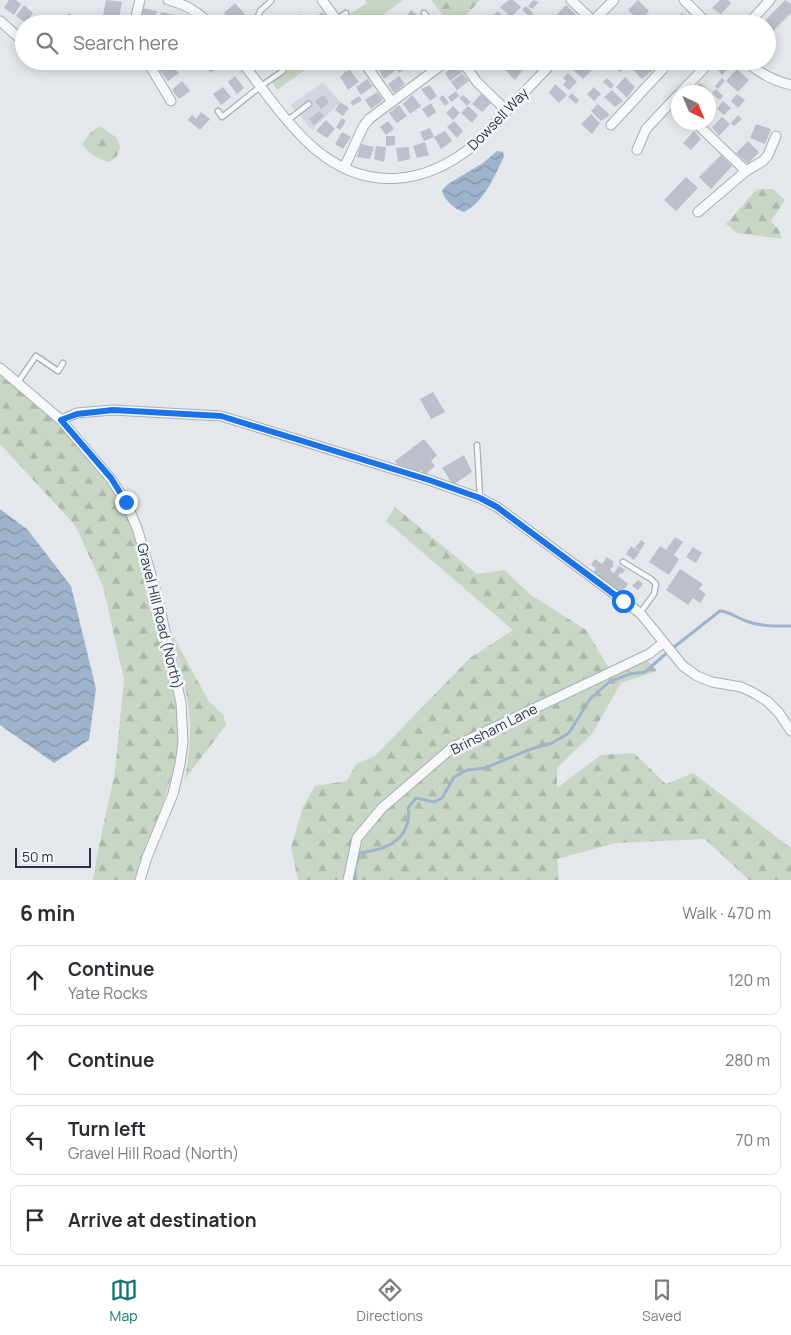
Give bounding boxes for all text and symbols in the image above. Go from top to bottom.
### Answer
search box [15,15,776,70]
icon: search [33,29,61,57]
text: Search here [73,30,179,56]
street label: Dowsell Way [463,83,533,154]
north arrow [671,85,716,130]
route end [115,491,138,514]
street label: Gravel Hill Road (North) [133,541,188,691]
route start [612,590,635,613]
street label: Brinsham Lane [447,699,540,759]
scale bar [15,845,91,868]
text: 50 m [22,847,53,866]
text: 6 min [20,899,75,927]
text: Walk · 470 m [682,902,771,924]
text: Continue [68,956,154,982]
icon: ahead [21,966,49,994]
text: 120 m [728,969,770,991]
text: Yate Rocks [68,982,148,1004]
icon: ahead [21,1046,49,1074]
text: Continue [68,1047,154,1073]
text: 280 m [725,1049,770,1071]
text: Turn left [68,1116,146,1142]
icon: left [21,1126,49,1154]
text: 70 m [735,1129,770,1151]
text: Gravel Hill Road (North) [68,1142,239,1164]
icon: arrive [21,1206,49,1234]
text: Arrive at destination [68,1207,257,1233]
tab: Map [110,1276,138,1325]
tab: Directions [357,1276,423,1325]
tab: Saved [642,1276,681,1325]

